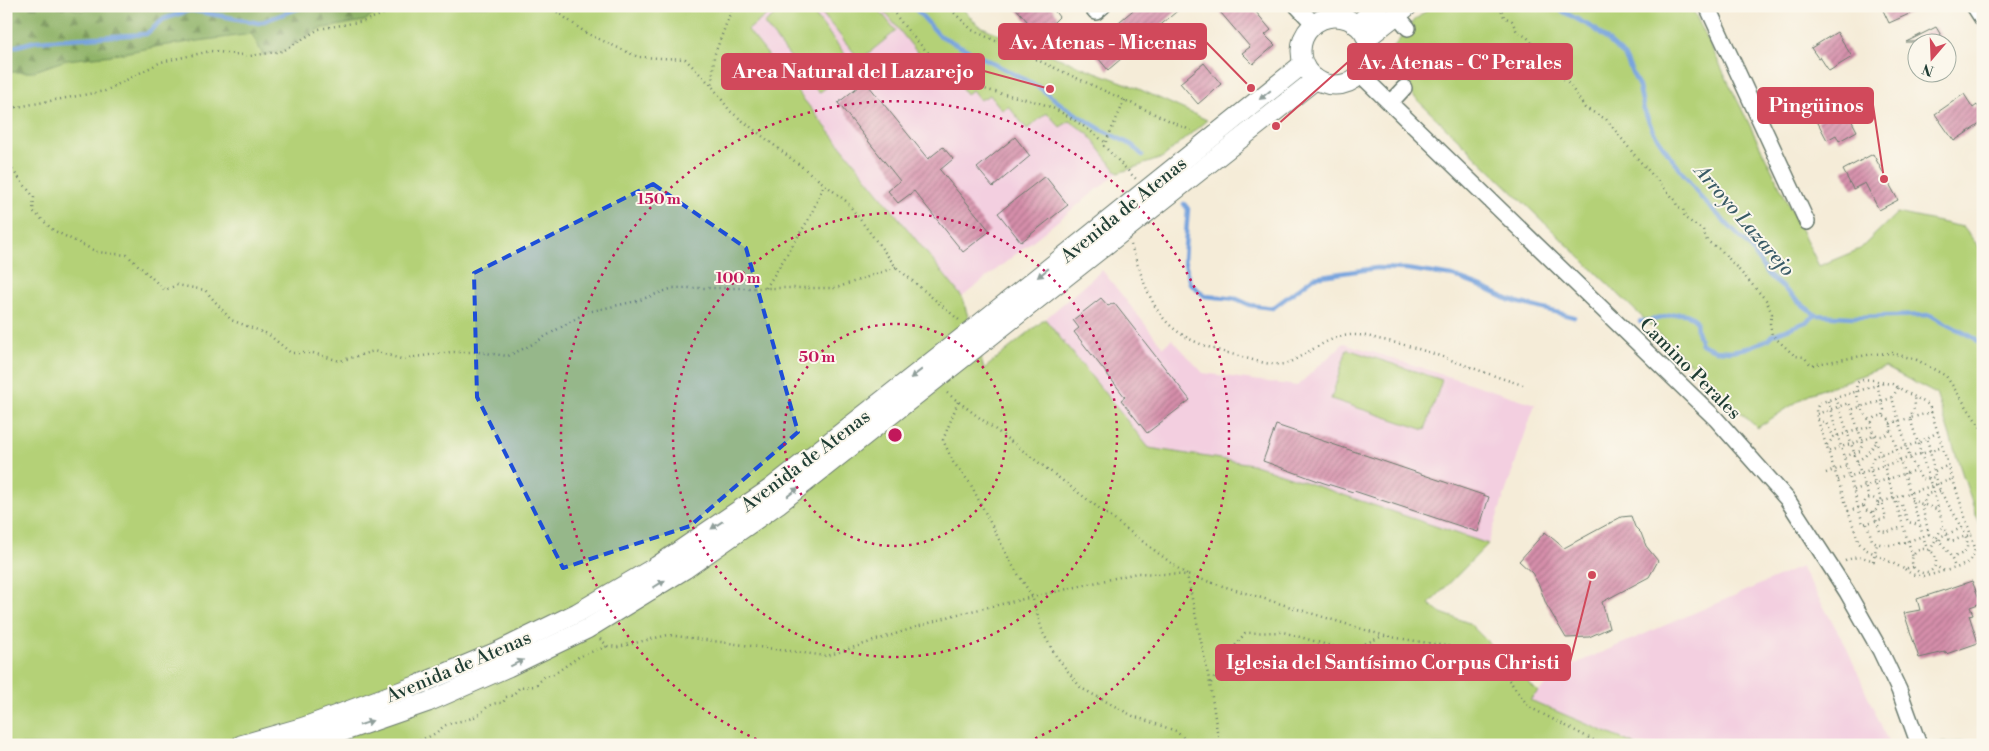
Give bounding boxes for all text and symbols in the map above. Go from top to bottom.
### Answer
callout: Av. Atenas - Micenas [999,24,1206,59]
text: Av. Atenas - Micenas [1009,31,1196,56]
north arrow [1906,32,1956,82]
callout: Av. Atenas - Cº Perales [1348,44,1572,79]
text: Av. Atenas - Cº Perales [1357,51,1562,76]
callout: Area Natural del Lazarejo [722,54,984,89]
text: N [1920,59,1936,80]
text: Area Natural del Lazarejo [731,60,974,85]
callout: Pingüinos [1758,88,1873,123]
one-way arrow [1259,89,1272,100]
text: Pingüinos [1768,94,1864,119]
street label: Avenida de Atenas [1055,152,1192,269]
water label: Arroyo Lazarejo [1687,158,1799,282]
text: 150 m [637,190,681,209]
one-way arrow [1037,268,1050,279]
text: 100 m [716,269,761,288]
street label: Camino Perales [1634,313,1746,425]
text: 50 m [799,348,835,367]
one-way arrow [910,369,923,380]
street label: Avenida de Atenas [735,404,875,518]
centre of rings [886,426,904,444]
one-way arrow [786,487,799,498]
one-way arrow [710,520,724,530]
one-way arrow [653,580,666,589]
street label: Avenida de Atenas [381,625,535,709]
callout: Iglesia del Santísimo Corpus Christi [1216,645,1570,680]
text: Iglesia del Santísimo Corpus Christi [1226,651,1560,676]
one-way arrow [510,659,524,667]
one-way arrow [359,719,374,727]

